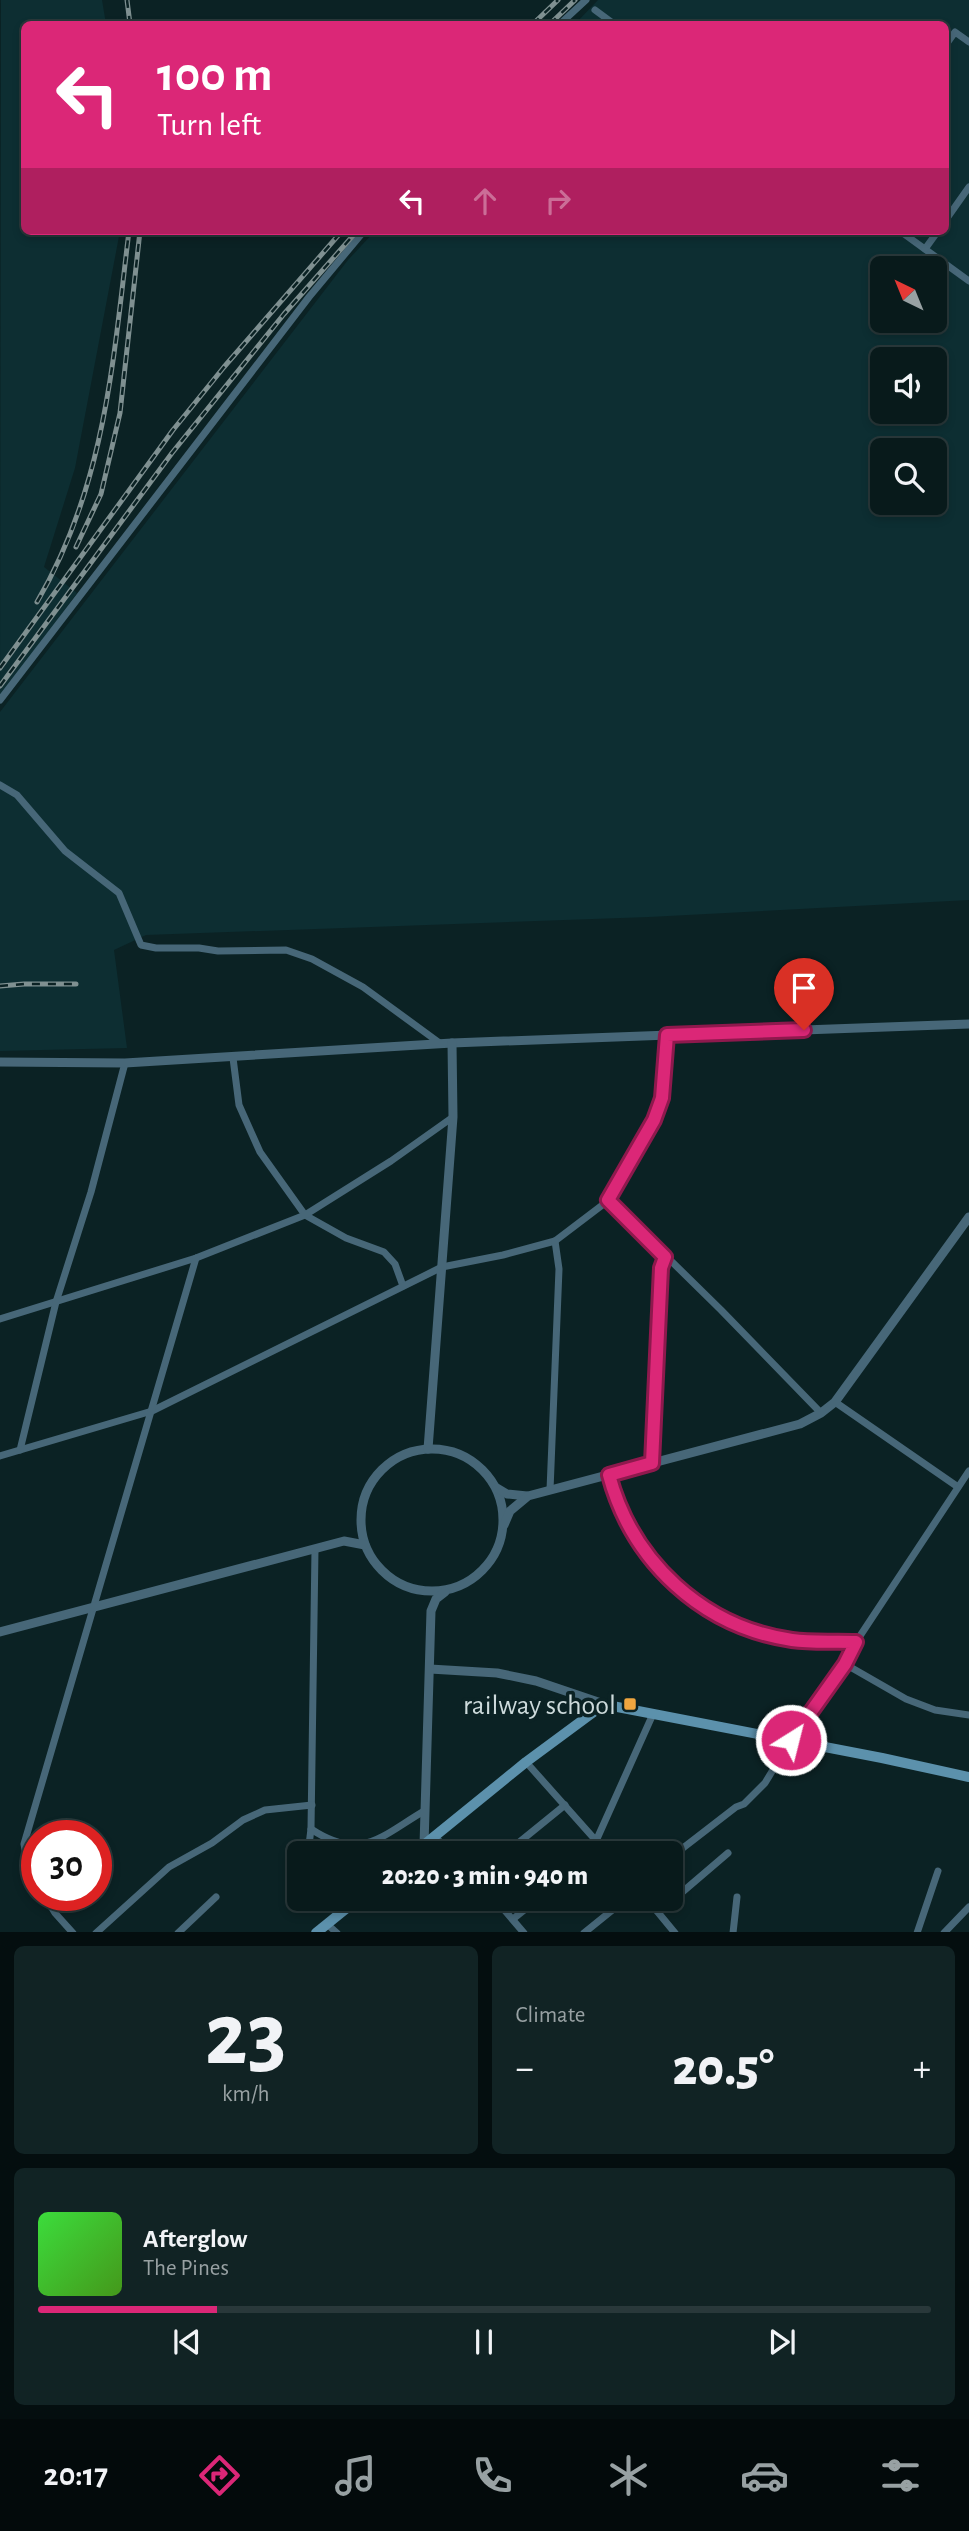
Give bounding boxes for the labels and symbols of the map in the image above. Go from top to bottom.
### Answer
north arrow [870,256,947,332]
pin [774,958,834,1030]
place label: railway school [463,1692,616,1720]
marker: railway school [622,1696,638,1712]
position arrow [754,1703,828,1777]
speed limit sign: 30 [21,1820,112,1911]

